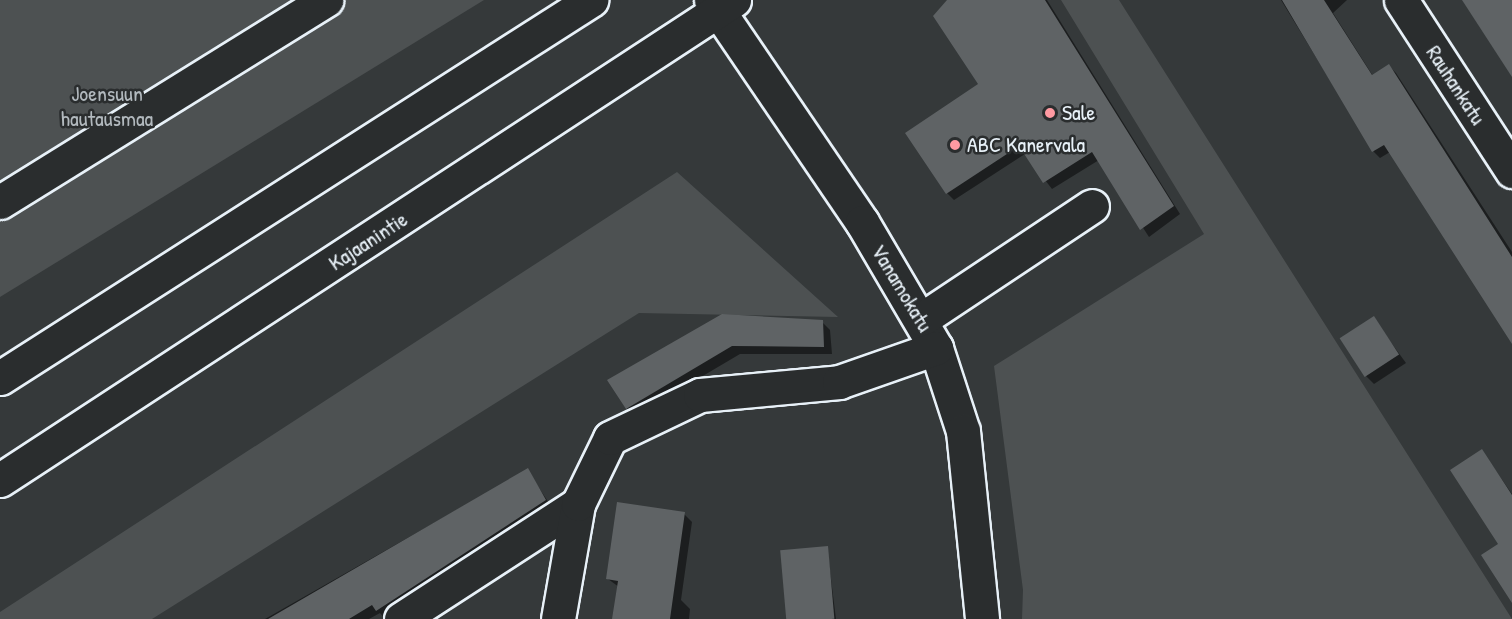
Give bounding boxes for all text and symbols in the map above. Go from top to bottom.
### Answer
street label: Rauhankatu [1421,40,1491,130]
park label: Joensuun hautausmaa [61,80,153,132]
place label: Sale [1062,100,1095,126]
marker: Sale [1043,106,1057,120]
place label: ABC Kanervala [967,132,1085,158]
marker: ABC Kanervala [948,138,962,152]
street label: Kajaanintie [324,206,412,276]
street label: Vanamokatu [866,239,938,337]

